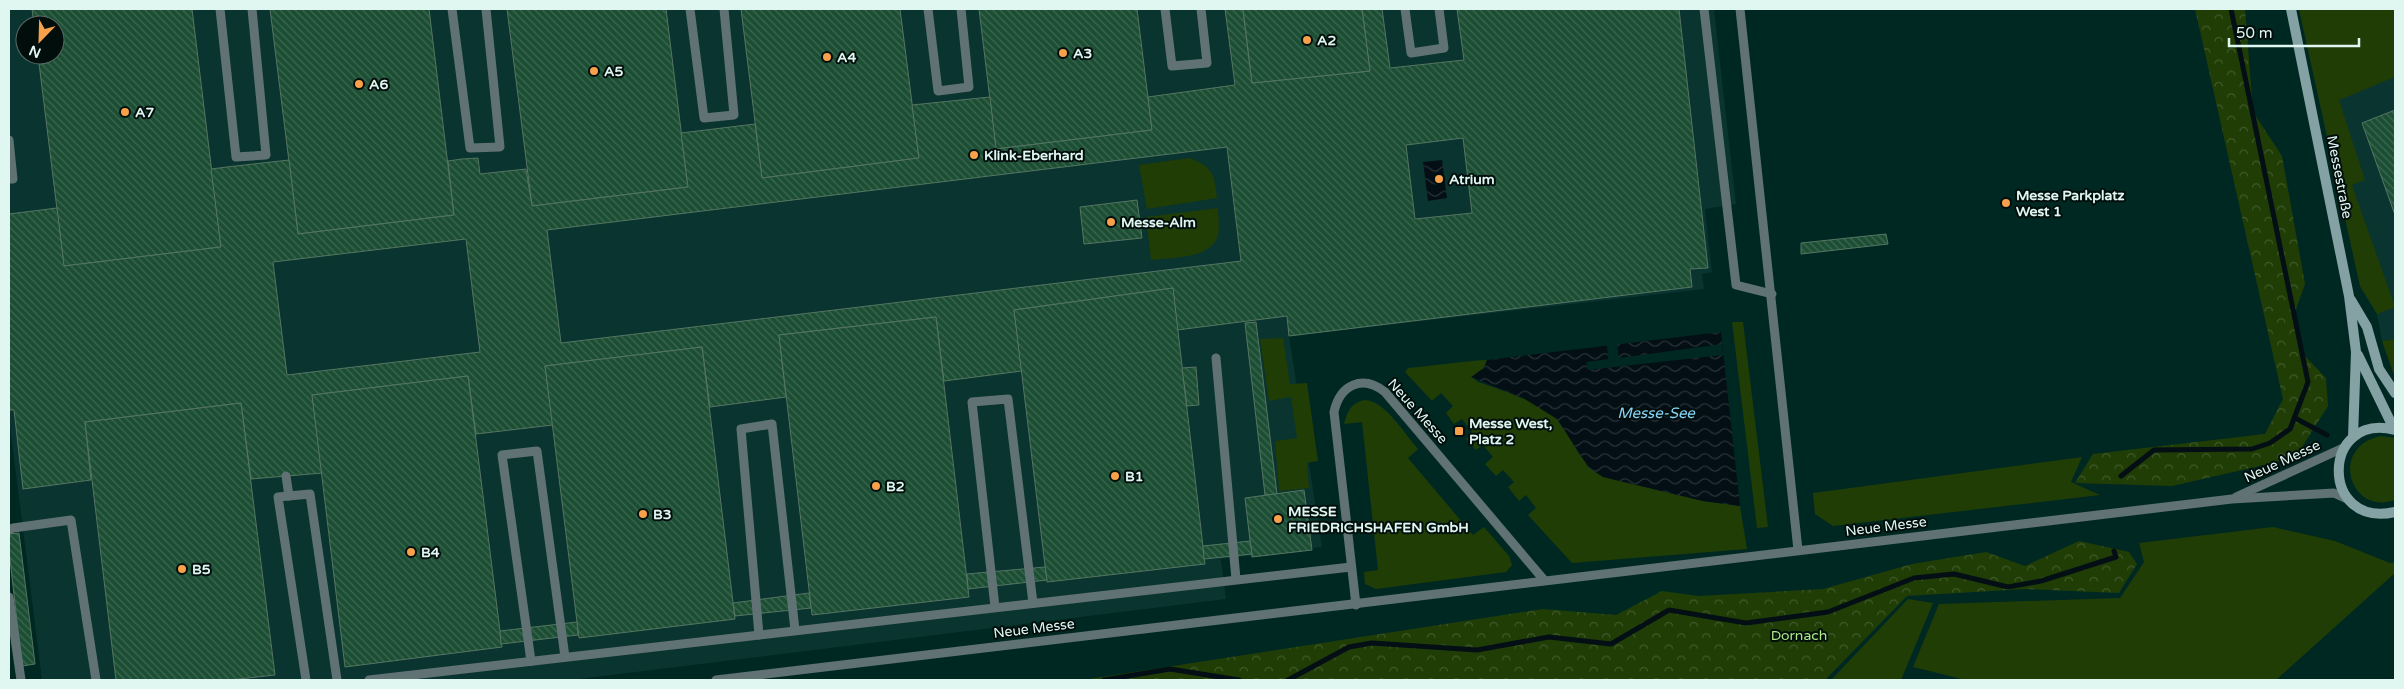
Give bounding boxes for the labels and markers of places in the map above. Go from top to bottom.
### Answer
place label: A2 [1317,32,1336,49]
marker: A2 [1301,34,1313,46]
place label: A3 [1073,45,1092,62]
marker: A3 [1057,47,1069,59]
place label: A4 [837,49,856,66]
marker: A4 [821,51,833,63]
place label: A5 [604,63,623,80]
marker: A5 [588,65,600,77]
place label: A6 [369,76,388,93]
marker: A6 [353,78,365,90]
place label: A7 [135,104,154,121]
marker: A7 [119,106,131,118]
place label: Klink-Eberhard [984,147,1084,164]
marker: Klink-Eberhard [968,149,980,161]
place label: Atrium [1449,171,1495,188]
marker: Atrium [1433,173,1445,185]
place label: Messe Parkplatz West 1 [2016,187,2125,220]
marker: Messe Parkplatz West 1 [2000,197,2012,209]
place label: Messe-Alm [1121,214,1196,231]
marker: Messe-Alm [1105,216,1117,228]
place label: Messe West, Platz 2 [1469,415,1552,448]
marker: Messe West, Platz 2 [1453,425,1465,437]
place label: B1 [1125,468,1144,485]
marker: B1 [1109,470,1121,482]
place label: B2 [886,478,905,495]
marker: B2 [870,480,882,492]
place label: MESSE FRIEDRICHSHAFEN GmbH [1288,503,1469,536]
place label: B3 [653,506,672,523]
marker: B3 [637,508,649,520]
marker: MESSE FRIEDRICHSHAFEN GmbH [1272,513,1284,525]
place label: B4 [421,544,440,561]
marker: B4 [405,546,417,558]
place label: B5 [192,561,211,578]
marker: B5 [176,563,188,575]

